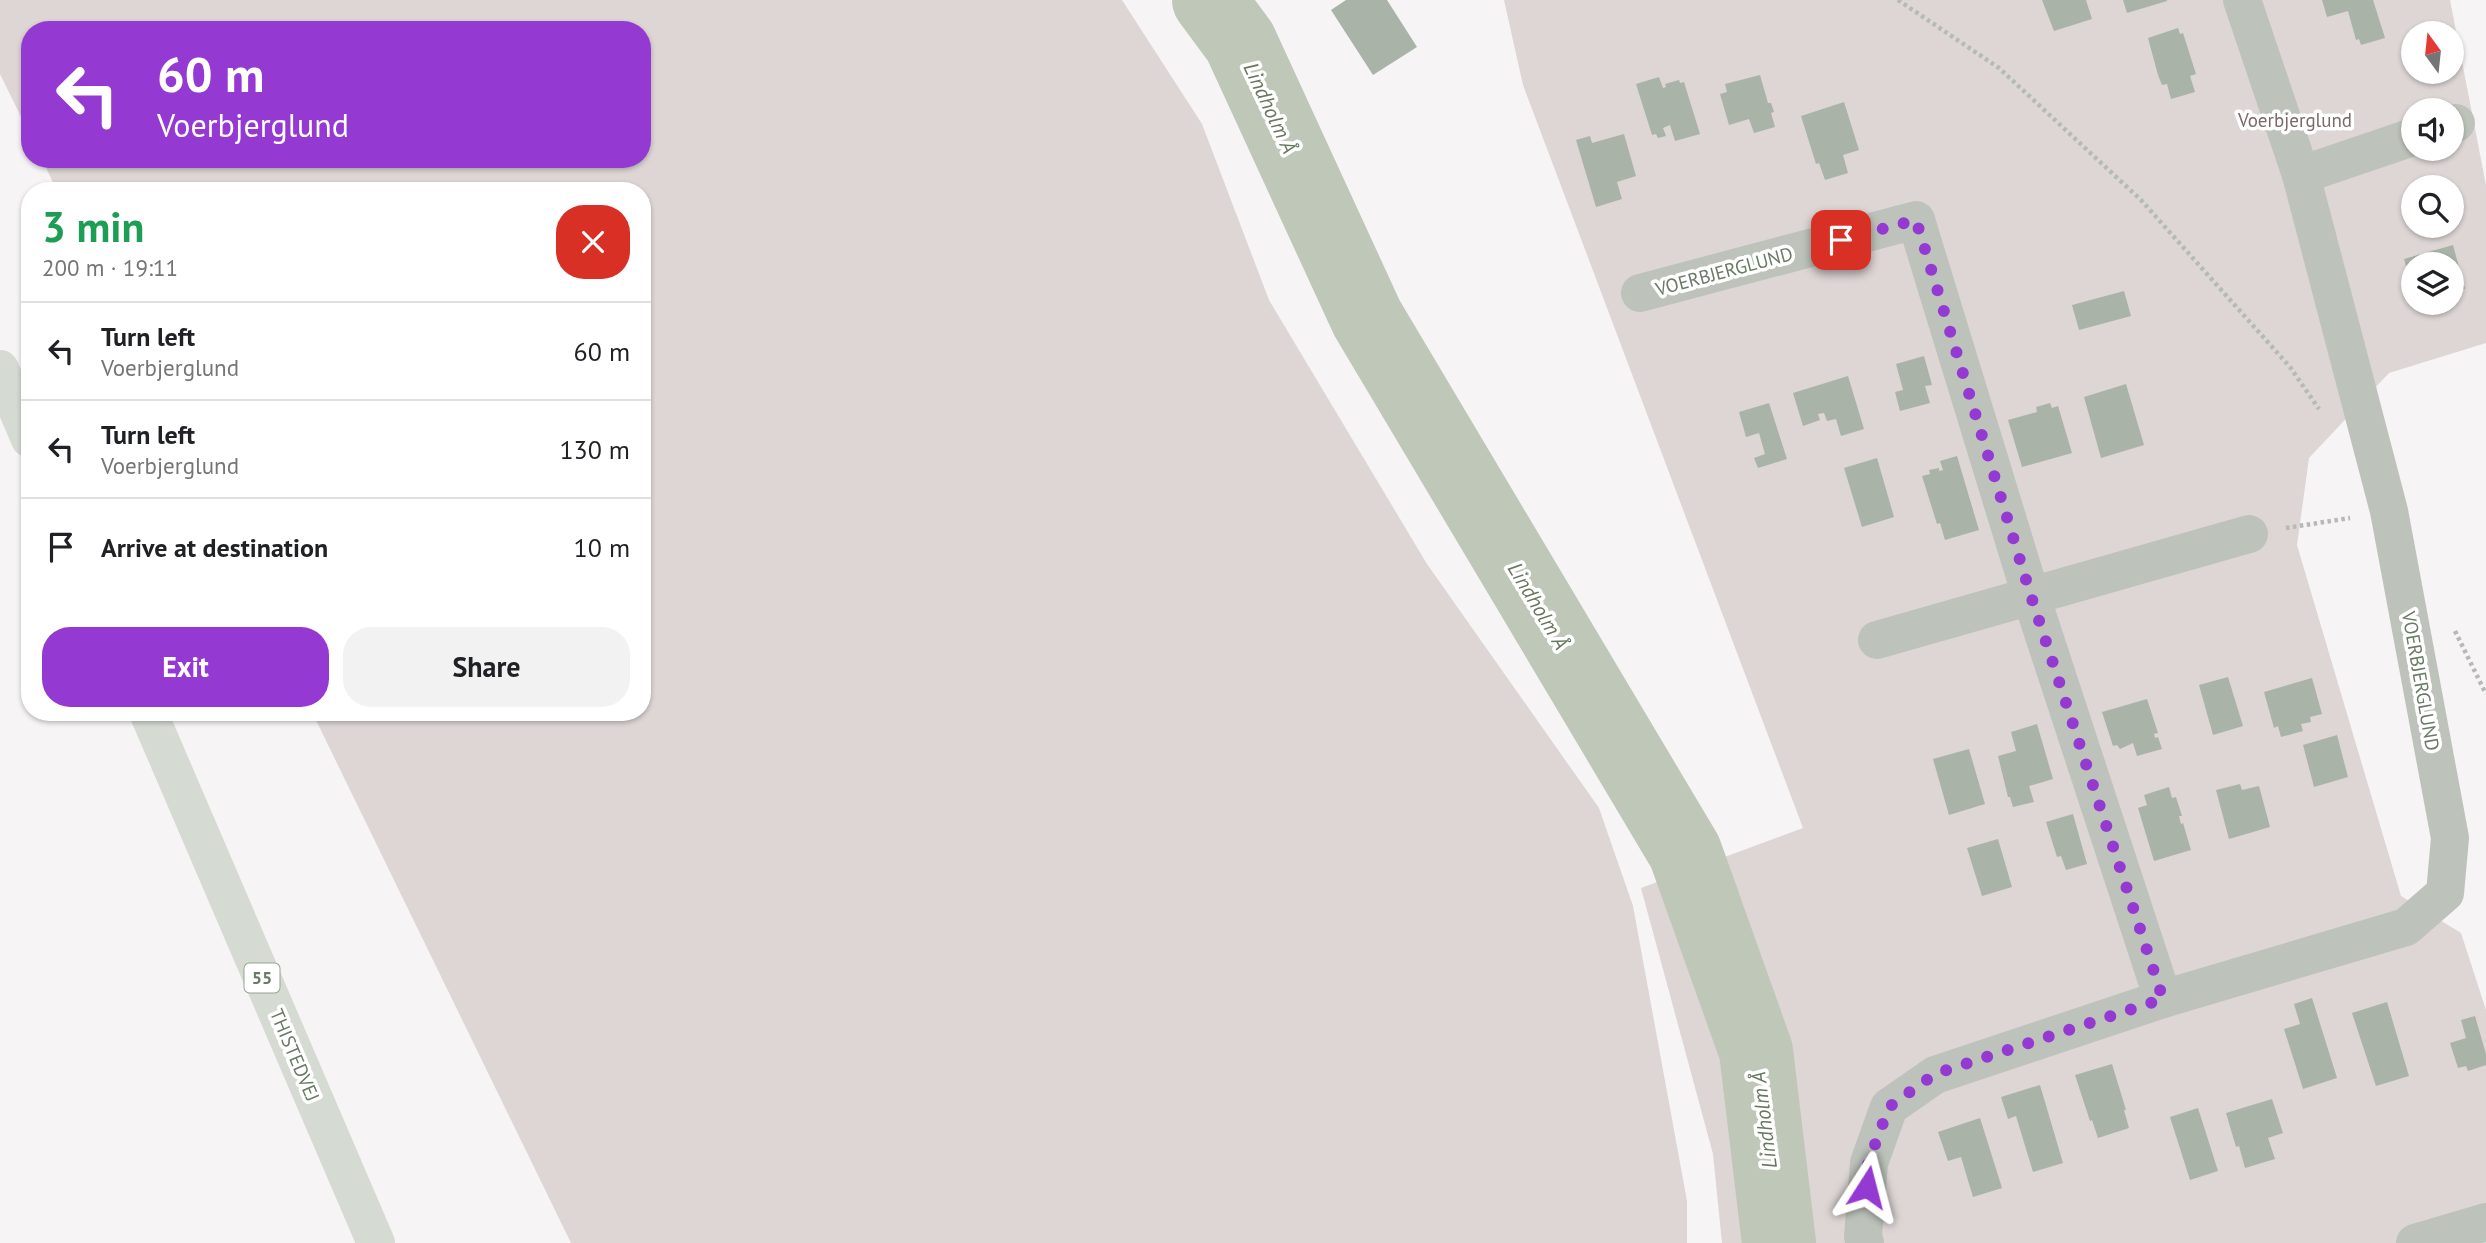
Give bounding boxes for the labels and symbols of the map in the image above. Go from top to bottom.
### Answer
north arrow [2401,21,2464,84]
water label: Lindholm Å [1238,58,1303,158]
park label: Voerbjerglund [2237,108,2352,132]
pin [1811,210,1871,270]
street label: VOERBJERGLUND [1652,241,1795,301]
water label: Lindholm Å [1502,557,1575,654]
street label: VOERBJERGLUND [2397,608,2445,753]
road number: 55 [244,964,280,993]
street label: THISTEDVEJ [265,1005,325,1105]
water label: Lindholm Å [1744,1070,1783,1170]
position arrow [1830,1150,1904,1224]

